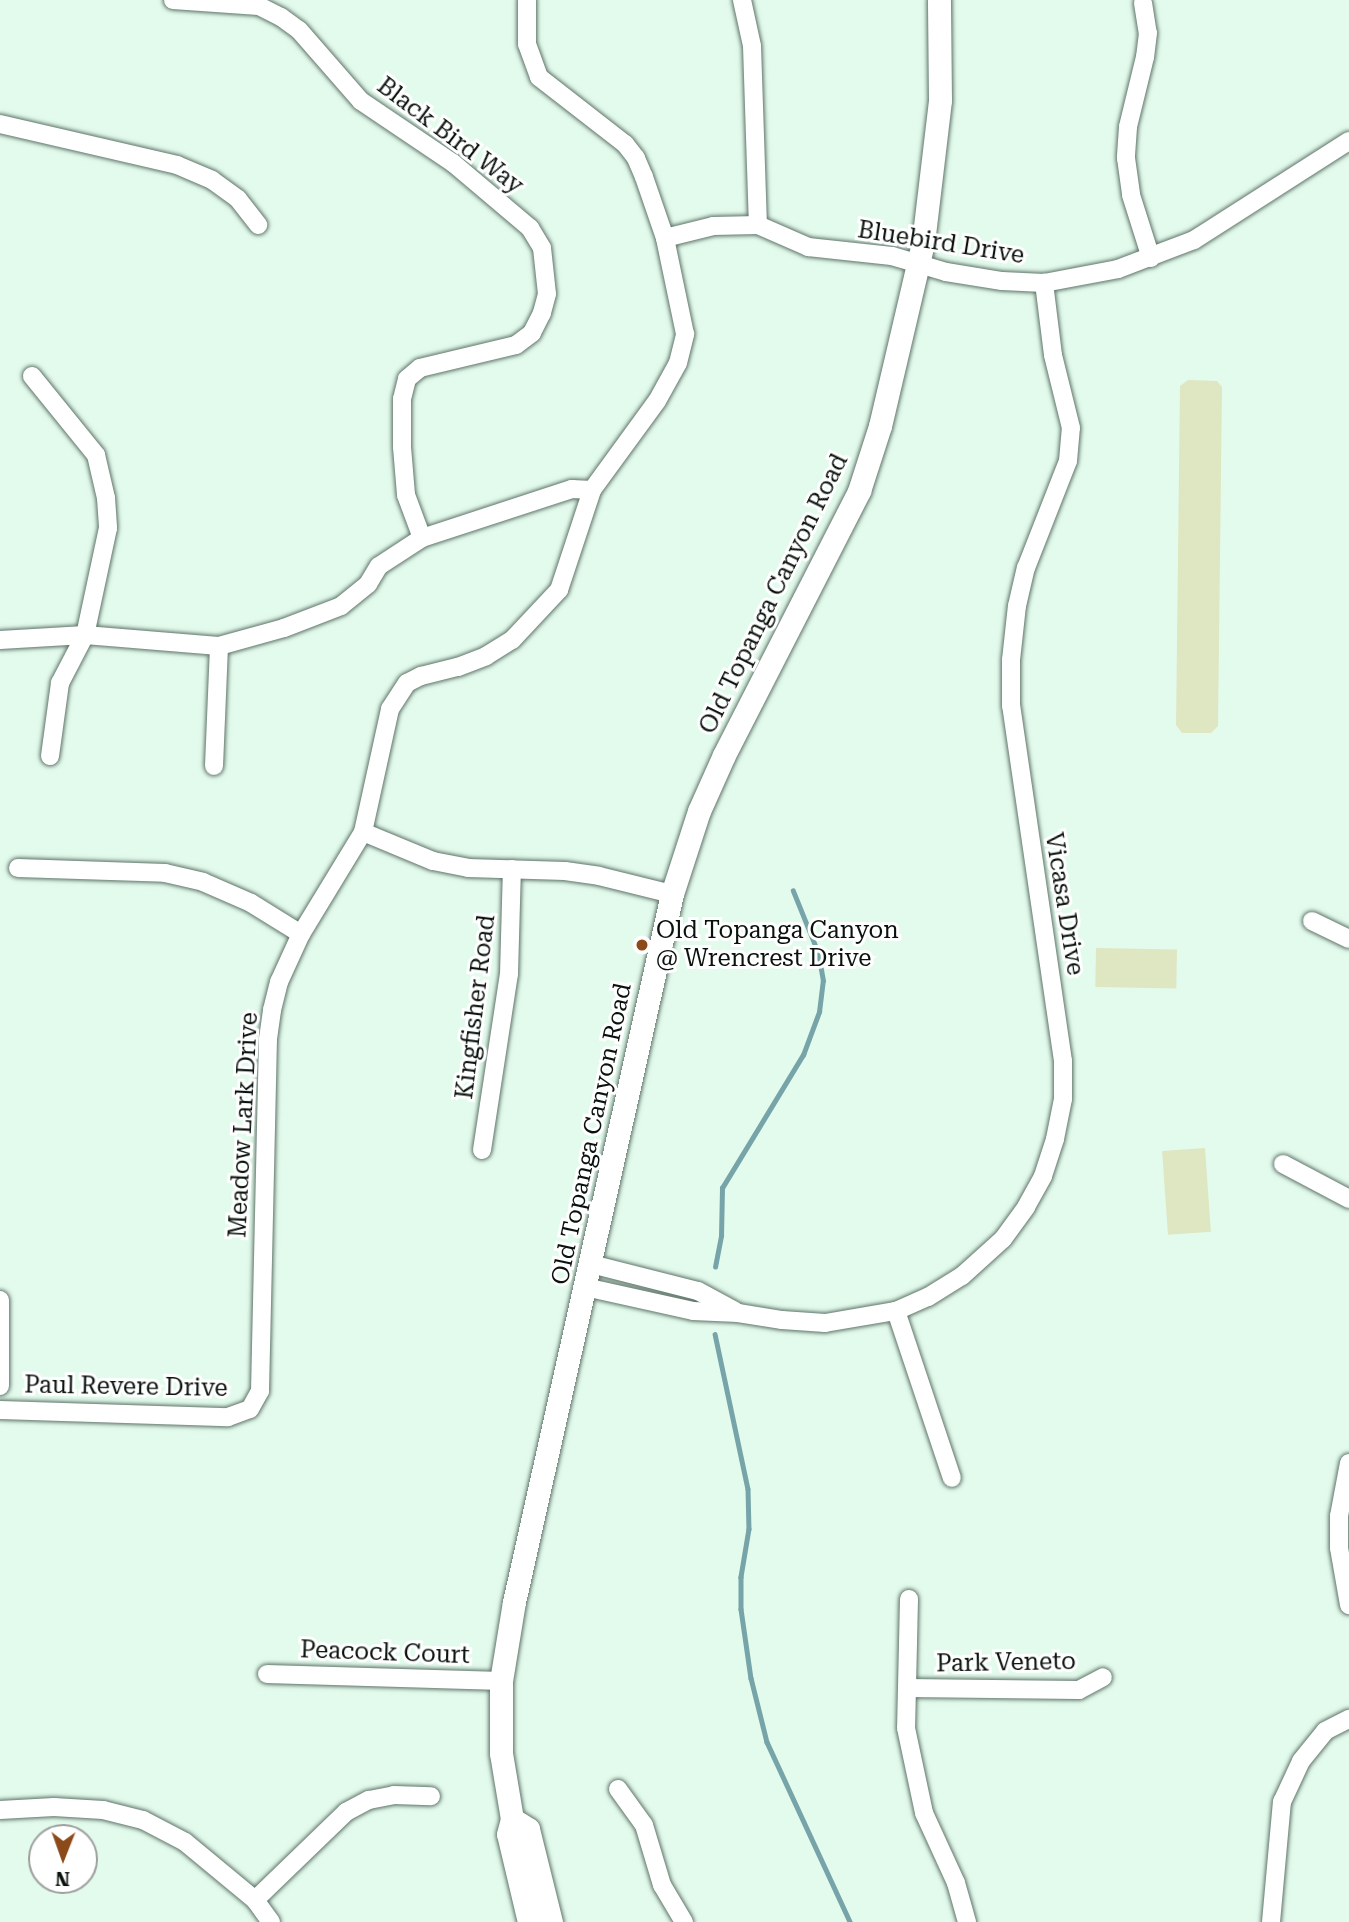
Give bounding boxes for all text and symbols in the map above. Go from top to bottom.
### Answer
street label: Black Bird Way [371,72,529,200]
street label: Bluebird Drive [856,216,1026,270]
street label: Old Topanga Canyon Road [694,449,854,739]
street label: Vicasa Drive [1039,831,1089,977]
street label: Kingfisher Road [450,913,502,1101]
place label: Old Topanga Canyon @ Wrencrest Drive [656,917,899,973]
marker: Old Topanga Canyon @ Wrencrest Drive [634,937,650,953]
street label: Old Topanga Canyon Road [546,980,638,1288]
street label: Meadow Lark Drive [224,1011,264,1239]
street label: Paul Revere Drive [24,1371,228,1403]
street label: Peacock Court [300,1636,470,1670]
street label: Park Veneto [936,1647,1076,1679]
north arrow [28,1824,98,1894]
text: N [55,1867,70,1890]

